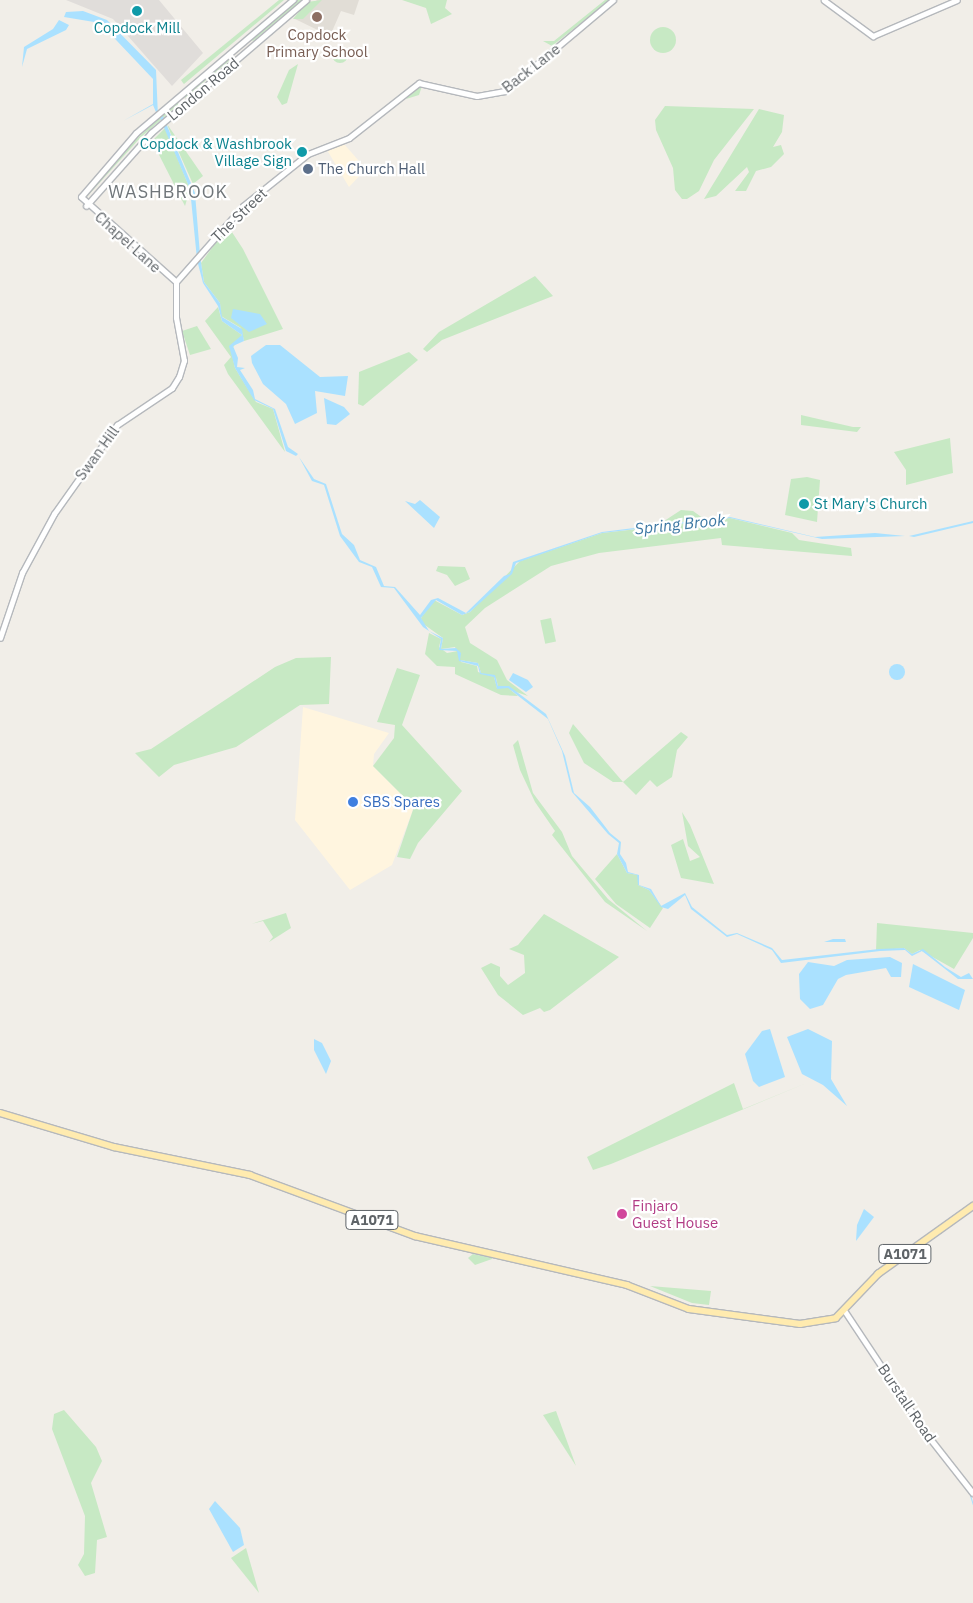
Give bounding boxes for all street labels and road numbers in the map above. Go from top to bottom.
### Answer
street label: Back Lane [498,40,564,96]
street label: London Road [164,54,242,124]
street label: The Street [208,184,270,246]
street label: Chapel Lane [91,208,165,276]
street label: Swan Hill [71,422,123,484]
road number: A1071 [344,1208,400,1232]
road number: A1071 [878,1242,932,1266]
street label: Burstall Road [874,1360,940,1446]

